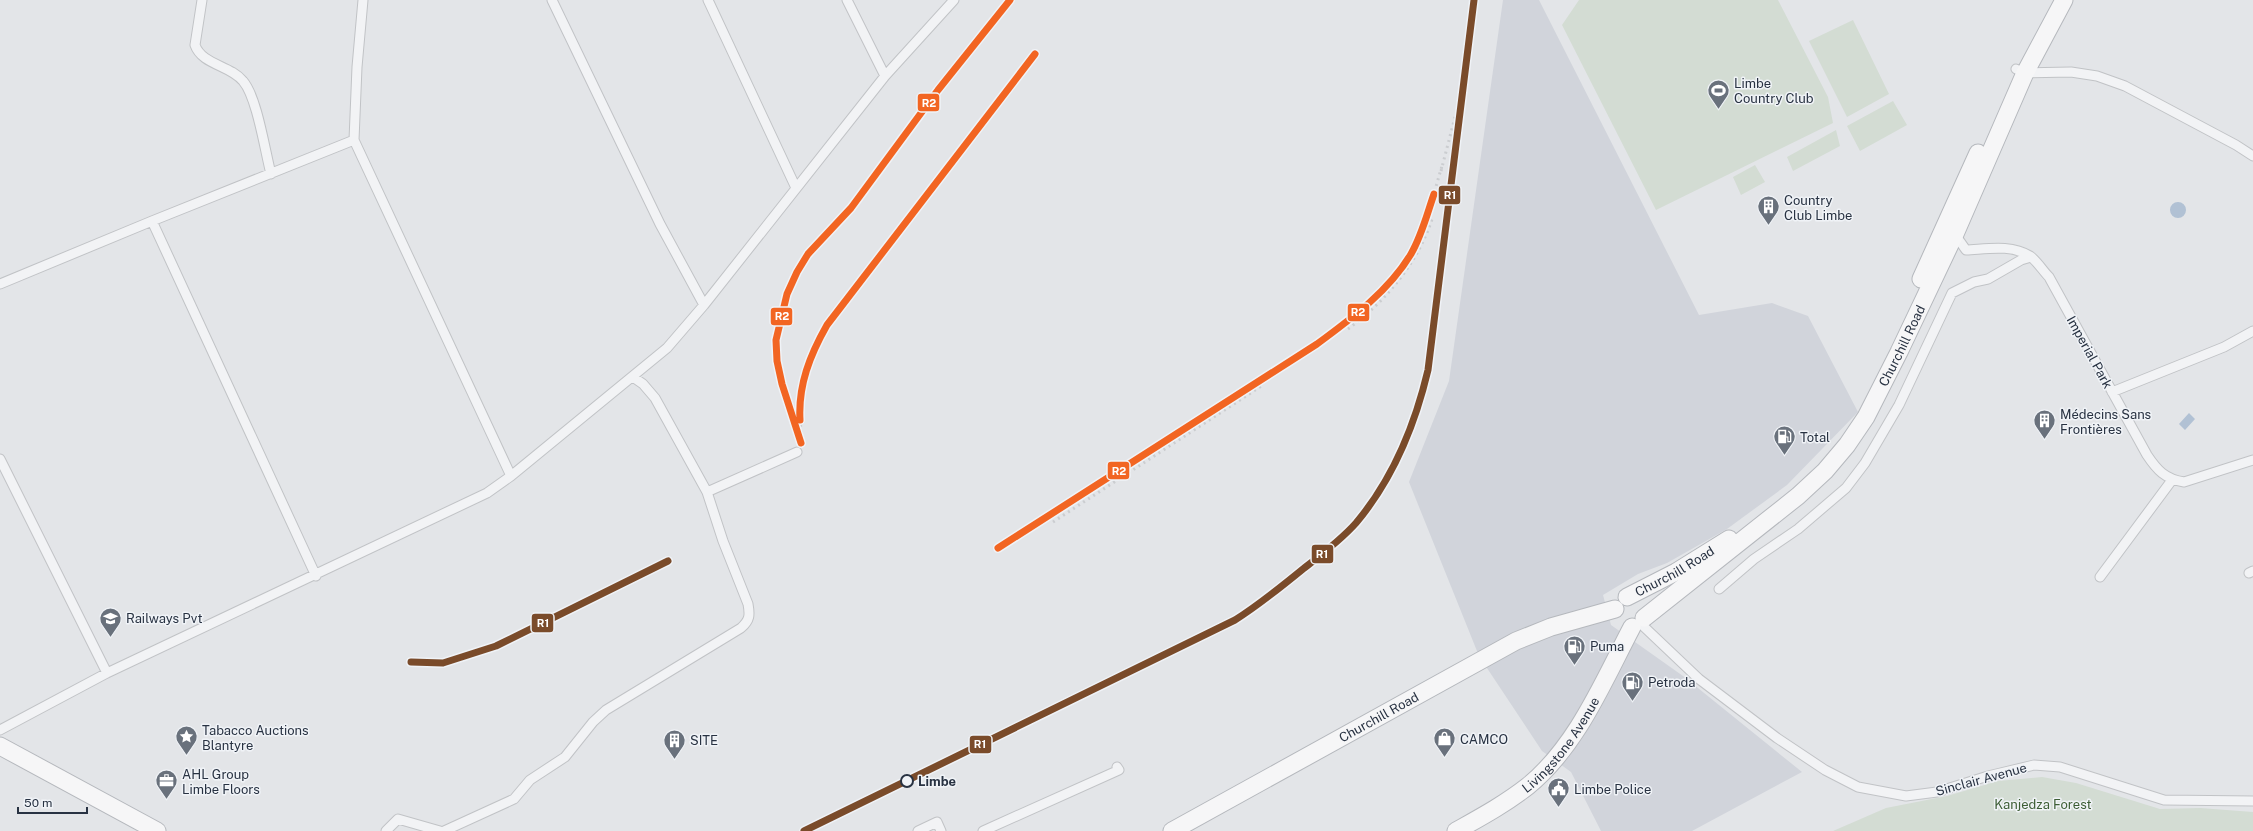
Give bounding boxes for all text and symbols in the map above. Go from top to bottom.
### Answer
place label: Limbe Country Club [1734,76,1814,106]
sports icon: Limbe Country Club [1705,77,1731,110]
line badge: R2 [917,93,940,112]
text: R2 [922,97,936,109]
line badge: R1 [1438,185,1461,205]
text: R1 [1444,189,1456,201]
place label: Country Club Limbe [1784,193,1852,223]
building icon: Country Club Limbe [1755,194,1781,227]
line badge: R2 [1347,303,1370,322]
street label: Churchill Road [1876,303,1928,389]
text: R2 [1351,306,1365,318]
line badge: R2 [770,307,793,326]
text: R2 [775,310,789,322]
street label: Imperial Park [2064,313,2116,391]
place label: Médecins Sans Frontières [2060,407,2151,437]
building icon: Médecins Sans Frontières [2032,408,2058,441]
fuel station icon: Total [1771,424,1797,457]
place label: Total [1800,430,1830,445]
line badge: R2 [1107,461,1130,480]
text: R2 [1112,465,1126,477]
street label: Churchill Road [1632,543,1717,600]
line badge: R1 [1311,544,1334,564]
text: R1 [1316,548,1328,560]
school or university icon: Railways Pvt [97,605,123,638]
place label: Railways Pvt [126,611,202,626]
line badge: R1 [531,613,554,633]
text: R1 [537,617,549,629]
fuel station icon: Puma [1562,633,1588,666]
place label: Puma [1590,639,1624,654]
fuel station icon: Petroda [1620,669,1646,702]
place label: Petroda [1648,675,1696,690]
street label: Churchill Road [1336,689,1421,745]
street label: Livingstone Avenue [1519,695,1603,796]
place label: Tabacco Auctions Blantyre [202,723,309,753]
place icon: Tabacco Auctions Blantyre [174,724,200,757]
shop icon: CAMCO [1431,726,1457,759]
building icon: SITE [662,727,688,760]
place label: CAMCO [1460,732,1508,747]
place label: SITE [690,733,718,748]
line badge: R1 [969,735,992,754]
text: R1 [974,738,986,750]
street label: Sinclair Avenue [1934,760,2028,799]
place label: AHL Group Limbe Floors [182,767,260,797]
office icon: AHL Group Limbe Floors [154,768,180,801]
marker: Limbe [900,774,914,788]
place label: Limbe [918,774,956,789]
public building icon: Limbe Police [1545,776,1571,809]
place label: Limbe Police [1574,782,1651,797]
scale bar [18,789,87,815]
text: 50 m [24,796,52,810]
park label: Kanjedza Forest [1994,797,2092,812]

